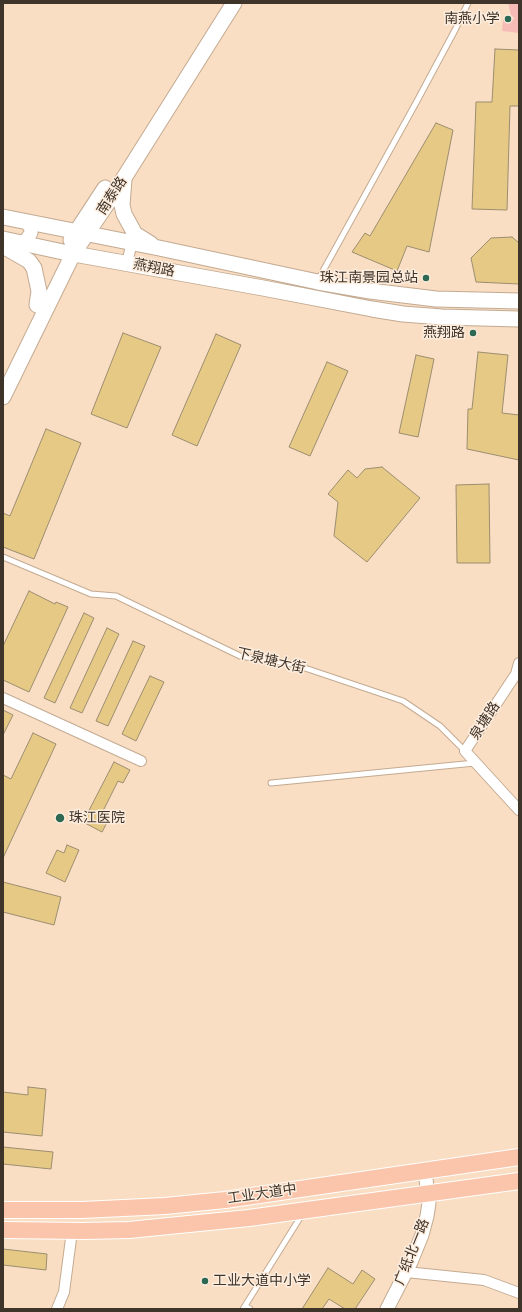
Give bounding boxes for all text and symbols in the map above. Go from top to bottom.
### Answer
place label: 南燕小学 [444,11,500,27]
marker: 南燕小学 [503,14,513,24]
street label: 南泰路 [94,174,130,218]
street label: 燕翔路 [132,256,176,280]
place label: 珠江南景园总站 [320,270,418,286]
marker: 珠江南景园总站 [421,273,431,283]
place label: 燕翔路 [423,325,465,341]
marker: 燕翔路 [468,328,478,338]
street label: 下泉塘大街 [235,645,307,677]
street label: 泉塘路 [467,699,503,743]
place label: 珠江医院 [69,810,125,826]
marker: 珠江医院 [54,812,66,824]
street label: 工业大道中 [226,1181,298,1207]
street label: 广纸北一路 [391,1216,433,1288]
place label: 工业大道中小学 [213,1273,311,1289]
marker: 工业大道中小学 [200,1276,210,1286]

